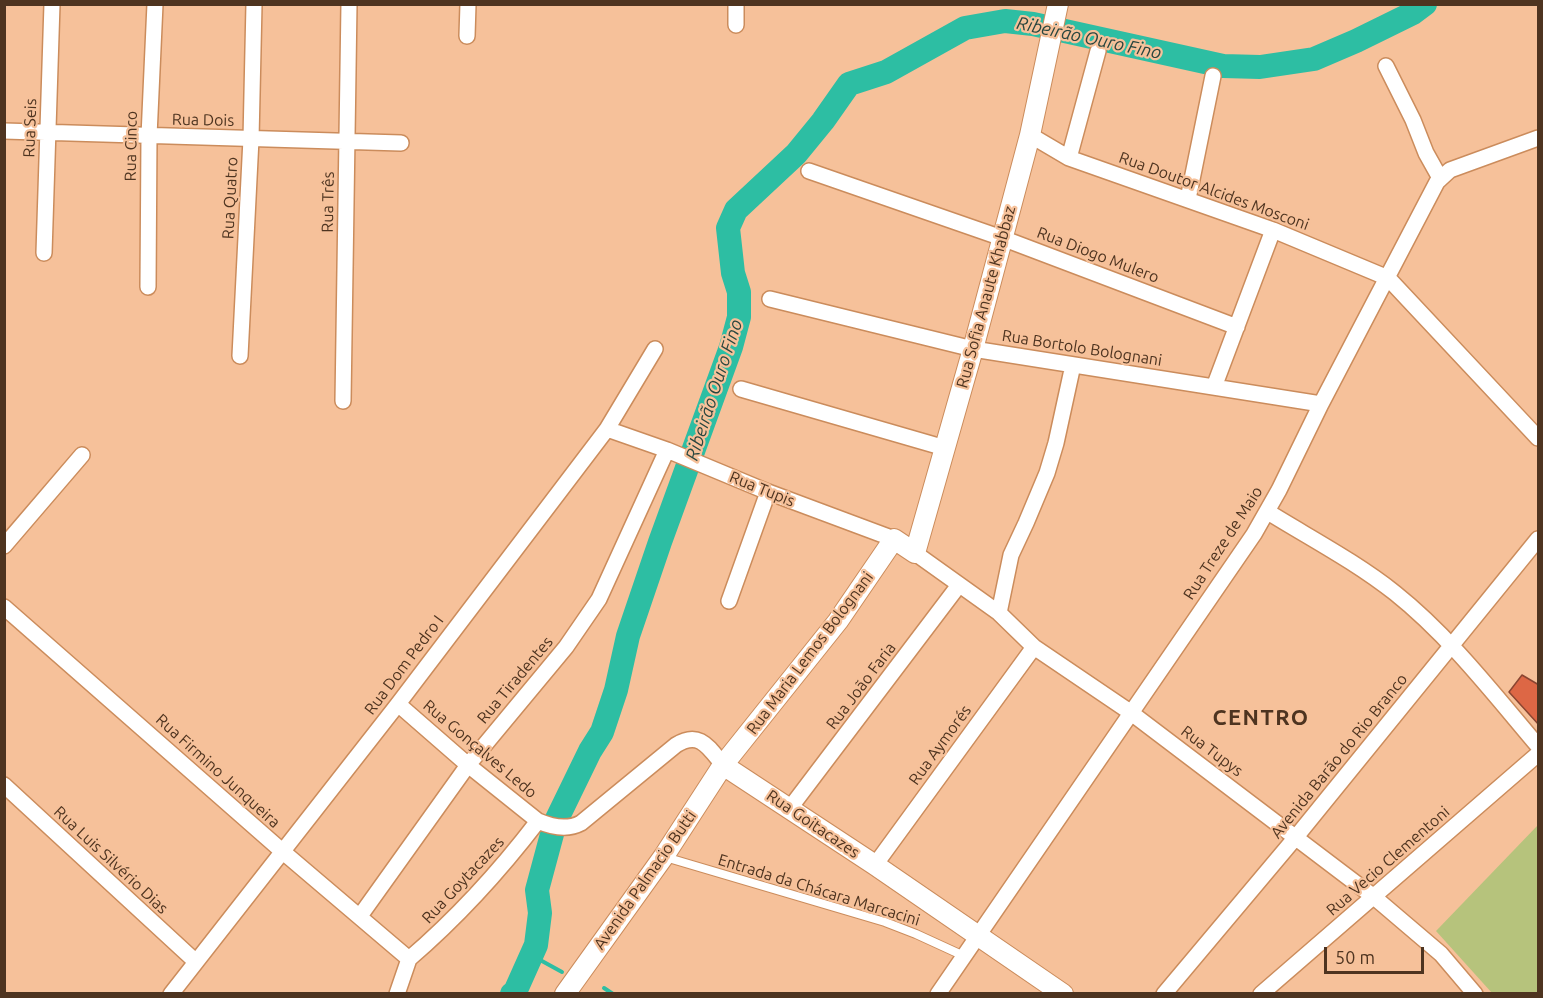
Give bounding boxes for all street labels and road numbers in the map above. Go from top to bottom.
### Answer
street label: Rua Seis [19,98,41,158]
street label: Rua Dois [172,110,234,130]
street label: Rua Cinco [121,111,141,181]
street label: Rua Doutor Alcides Mosconi [1116,148,1312,234]
street label: Rua Quatro [218,156,242,240]
street label: Rua Três [318,171,338,233]
street label: Rua Sofia Anaute Khabbaz [952,204,1020,390]
street label: Rua Diogo Mulero [1034,223,1162,287]
street label: Rua Bortolo Bolognani [1000,326,1164,370]
street label: Rua Tupis [727,467,797,511]
street label: Rua Treze de Maio [1179,483,1267,603]
street label: Rua Maria Lemos Bolognani [743,568,877,738]
street label: Rua Dom Pedro I [360,611,448,719]
street label: Rua Tiradentes [473,633,557,727]
street label: Rua João Faria [822,639,900,733]
street label: Avenida Barão do Rio Branco [1267,670,1411,842]
street label: Rua Gonçalves Ledo [419,696,541,802]
street label: Rua Aymorés [905,701,975,789]
street label: Rua Firmino Junqueira [152,710,284,832]
street label: Rua Tupys [1177,721,1247,781]
street label: Rua Goitacazes [763,786,863,862]
street label: Rua Luis Silvério Dias [50,802,172,918]
street label: Rua Vecio Clementoni [1322,802,1454,920]
street label: Avenida Palmacio Butti [590,807,700,953]
street label: Rua Goytacazes [418,833,508,927]
street label: Entrada da Chácara Marcacini [716,850,922,930]

